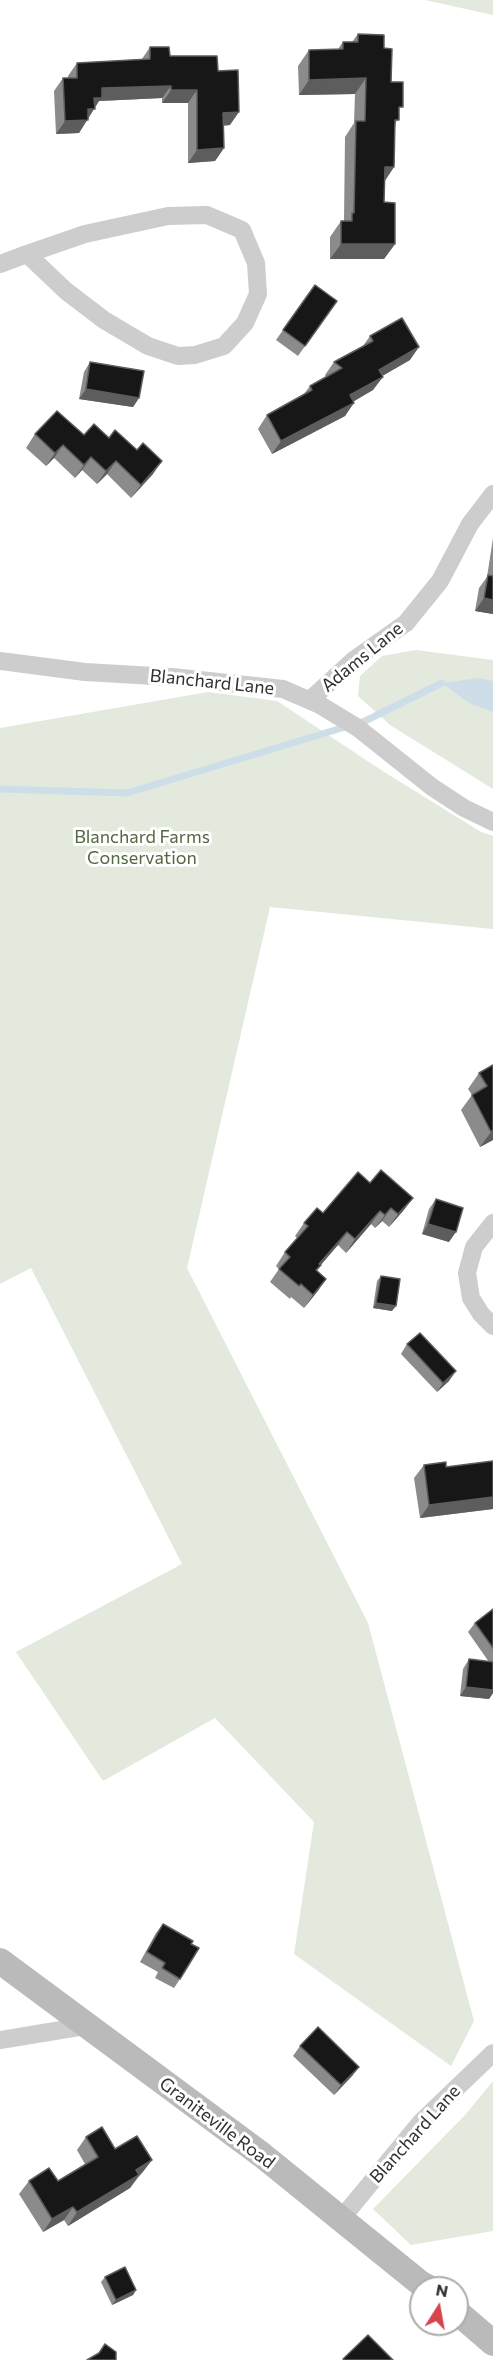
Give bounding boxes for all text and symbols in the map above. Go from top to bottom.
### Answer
street label: Adams Lane [317,618,407,696]
street label: Blanchard Lane [149,665,275,699]
park label: Blanchard Farms Conservation [74,826,210,868]
street label: Graniteville Road [155,2073,279,2173]
street label: Blanchard Lane [365,2080,465,2188]
north arrow [409,2276,469,2336]
text: N [434,2279,450,2300]

